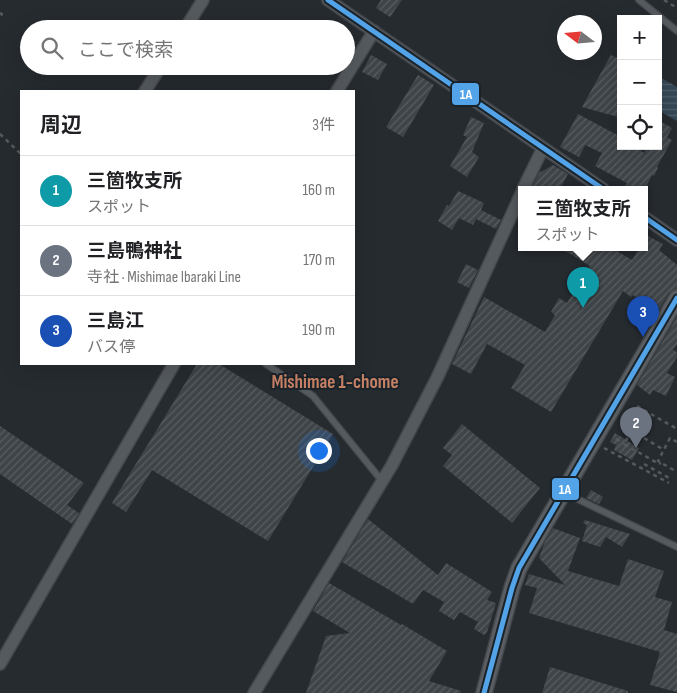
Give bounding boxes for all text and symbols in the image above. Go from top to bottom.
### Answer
north arrow [557,15,602,60]
map controls [617,15,662,150]
button: + [617,15,662,60]
search box [20,20,355,75]
icon: search [38,34,66,62]
text: ここで検索 [78,39,173,62]
button: − [617,60,662,105]
line badge: 1A [451,82,480,106]
text: 1A [460,86,473,103]
button: locate [617,105,662,150]
text: 周辺 [40,113,82,138]
text: 3件 [312,116,335,135]
text: 三箇牧支所 [87,170,182,193]
text: 1 [53,181,59,200]
text: 160 m [302,181,335,200]
popup [518,186,648,251]
text: スポット [87,198,151,217]
text: 三箇牧支所 [535,198,631,221]
text: スポット [535,226,600,245]
text: 三島鴨神社 [87,240,182,263]
text: 2 [52,251,60,270]
text: 170 m [303,251,335,270]
pin: 1 [567,267,599,308]
text: 寺社 · Mishimae Ibaraki Line [87,268,241,287]
pin: 3 [627,296,659,337]
text: 三島江 [87,310,144,333]
text: 3 [52,321,60,340]
text: 190 m [302,321,335,340]
text: バス停 [87,338,135,357]
district label: Mishimae 1-chome [271,371,399,394]
pin: 2 [620,407,652,448]
your location [306,438,332,464]
line badge: 1A [551,477,580,501]
text: 1A [559,481,572,498]

